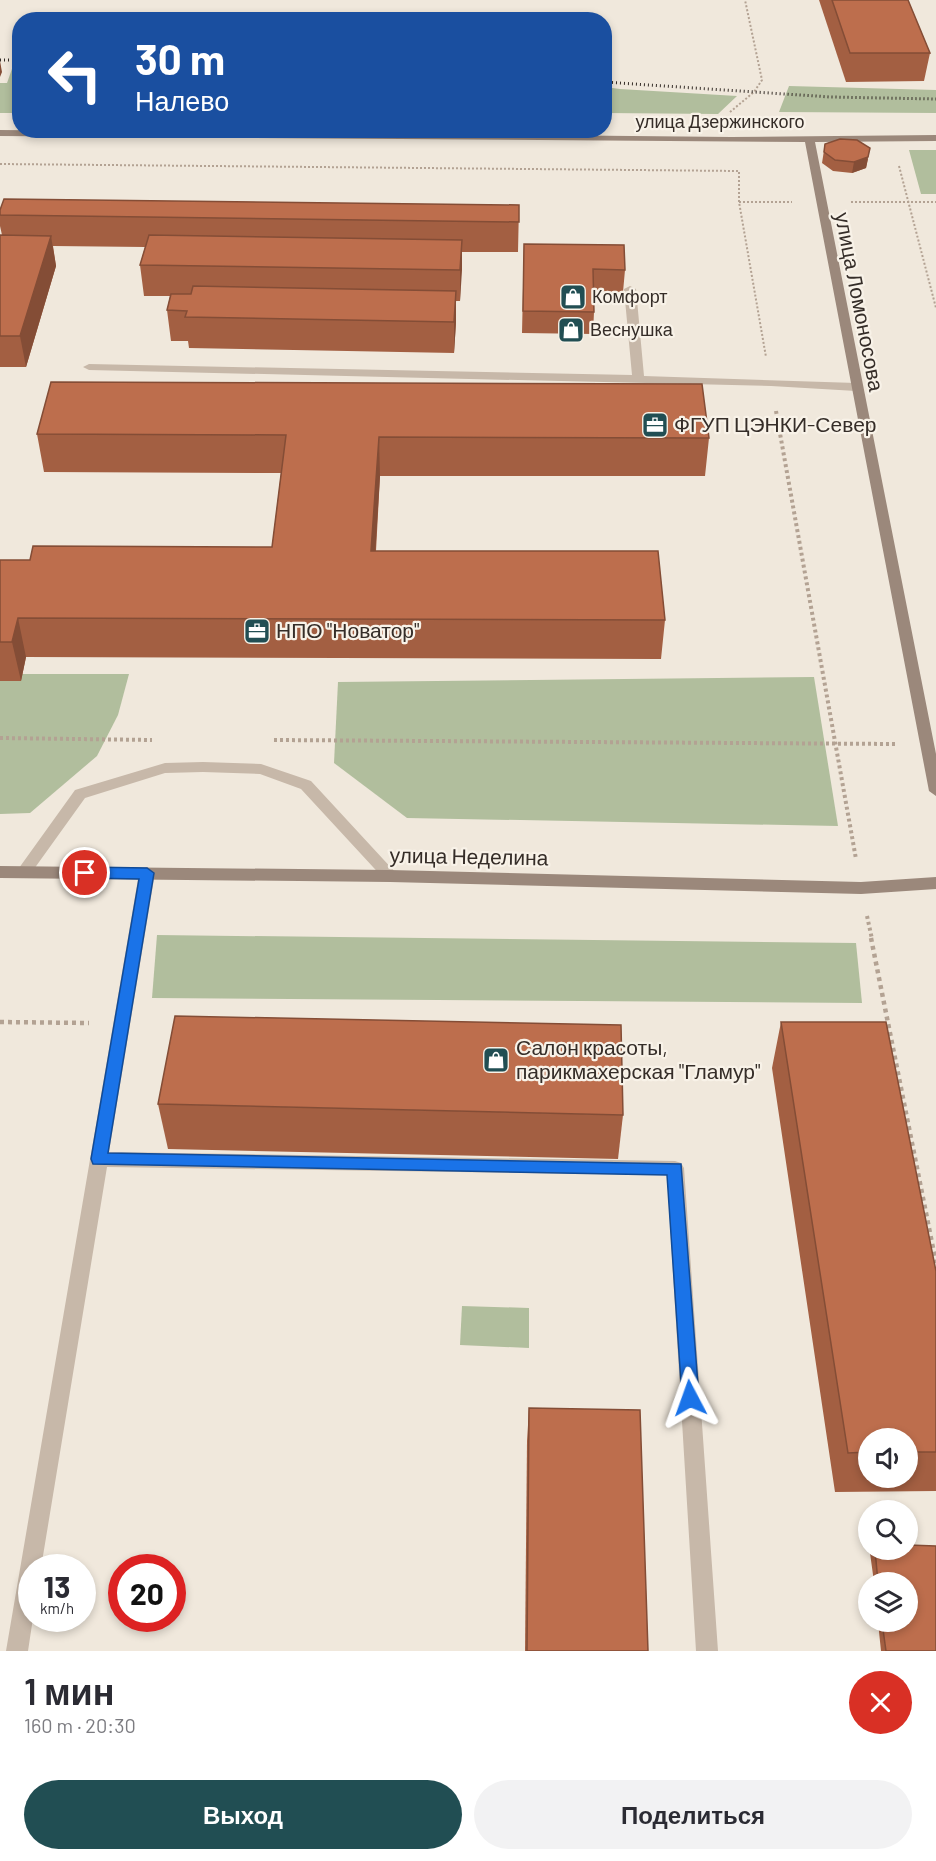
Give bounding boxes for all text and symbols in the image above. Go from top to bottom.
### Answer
text: 30 m [135,33,225,83]
icon: left [36,36,114,114]
text: Налево [135,84,229,116]
street label: улица Дзержинского [635,110,805,132]
street label: улица Ломоносова [831,210,890,394]
shop icon: Комфорт [558,282,588,312]
place label: Комфорт [592,285,668,307]
shop icon: Веснушка [556,315,586,345]
place label: Веснушка [590,318,674,340]
office icon: ФГУП ЦЭНКИ-Север [640,410,670,440]
place label: ФГУП ЦЭНКИ-Север [674,411,877,436]
office icon: НПО "Новатор" [242,616,272,646]
place label: НПО "Новатор" [276,617,420,642]
street label: улица Неделина [389,842,549,869]
pin [59,847,110,898]
icon: arrive [68,856,101,889]
place label: Салон красоты, парикмахерская "Гламур" [516,1034,761,1083]
shop icon: Салон красоты, парикмахерская "Гламур" [481,1045,511,1075]
position arrow [658,1366,722,1430]
map controls [858,1428,918,1632]
button: sound [858,1428,918,1488]
button: search [858,1500,918,1560]
speed limit sign: 20 [108,1554,186,1632]
text: 13 [44,1568,70,1604]
button: layers [858,1572,918,1632]
text: km/h [40,1599,74,1617]
text: 1 мин [24,1669,114,1712]
button: close [849,1671,912,1734]
text: 160 m · 20:30 [24,1713,136,1737]
button: Выход [24,1780,462,1849]
button: Поделиться [474,1780,912,1849]

